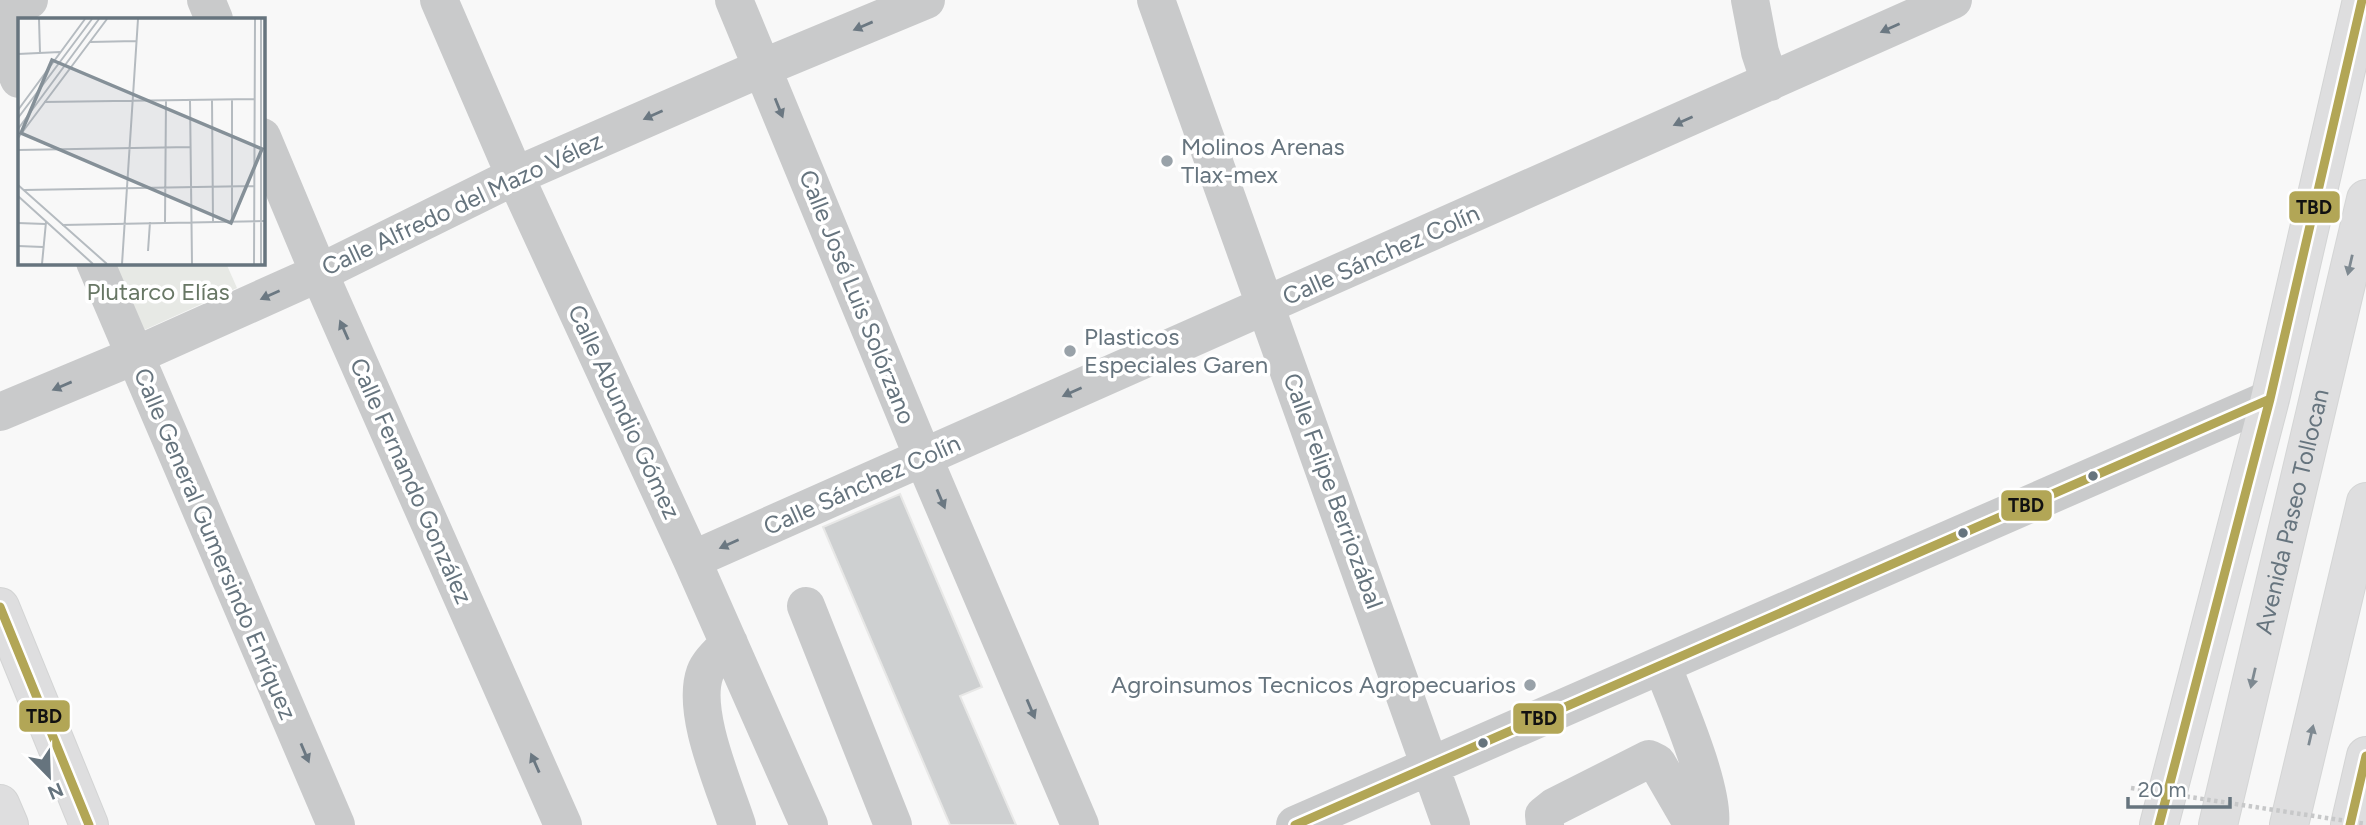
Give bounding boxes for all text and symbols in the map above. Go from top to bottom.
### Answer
inset map [18,18,264,264]
one-way arrow [852,21,873,32]
one-way arrow [1880,22,1900,34]
one-way arrow [774,98,785,119]
one-way arrow [643,110,664,121]
one-way arrow [1672,116,1693,127]
street label: Calle Alfredo del Mazo Vélez [317,126,607,281]
place label: Molinos Arenas Tlax-mex [1181,132,1345,189]
marker: Molinos Arenas Tlax-mex [1159,153,1175,169]
street label: Calle José Luis Solórzano [793,166,922,428]
line badge: TBD [2288,190,2341,224]
text: TBD [2296,196,2332,219]
street label: Calle Sánchez Colín [1278,198,1484,311]
one-way arrow [2345,254,2356,276]
park label: Plutarco Elías [86,277,230,306]
one-way arrow [260,289,280,301]
street label: Calle Abundio Gómez [562,300,687,524]
one-way arrow [338,320,349,341]
place label: Plasticos Especiales Garen [1084,322,1268,379]
marker: Plasticos Especiales Garen [1062,343,1078,359]
street label: Calle Fernando González [344,353,479,608]
street label: Calle General Gumersindo Enríquez [128,364,303,724]
street label: Calle Felipe Berriozábal [1277,369,1390,612]
one-way arrow [51,381,72,392]
street label: Avenida Paseo Tollocan [2249,386,2335,637]
one-way arrow [1061,387,1082,398]
street label: Calle Sánchez Colín [759,428,965,541]
unlabelled marker [2086,469,2100,483]
one-way arrow [936,489,947,510]
line badge: TBD [2000,489,2053,522]
text: TBD [2008,494,2044,517]
unlabelled marker [1956,526,1970,540]
one-way arrow [719,538,739,550]
one-way arrow [2247,667,2258,689]
place label: Agroinsumos Tecnicos Agropecuarios [1111,670,1516,699]
marker: Agroinsumos Tecnicos Agropecuarios [1522,677,1538,693]
one-way arrow [1026,698,1037,719]
line badge: TBD [18,699,71,733]
line badge: TBD [1512,702,1565,735]
text: TBD [26,705,62,728]
text: TBD [1521,707,1557,730]
one-way arrow [2306,724,2317,746]
unlabelled marker [1476,736,1490,750]
north arrow [14,741,84,811]
one-way arrow [299,743,311,763]
one-way arrow [529,752,540,773]
scale bar [2128,766,2230,810]
text: 20 m [2138,777,2186,802]
text: N [44,778,67,805]

